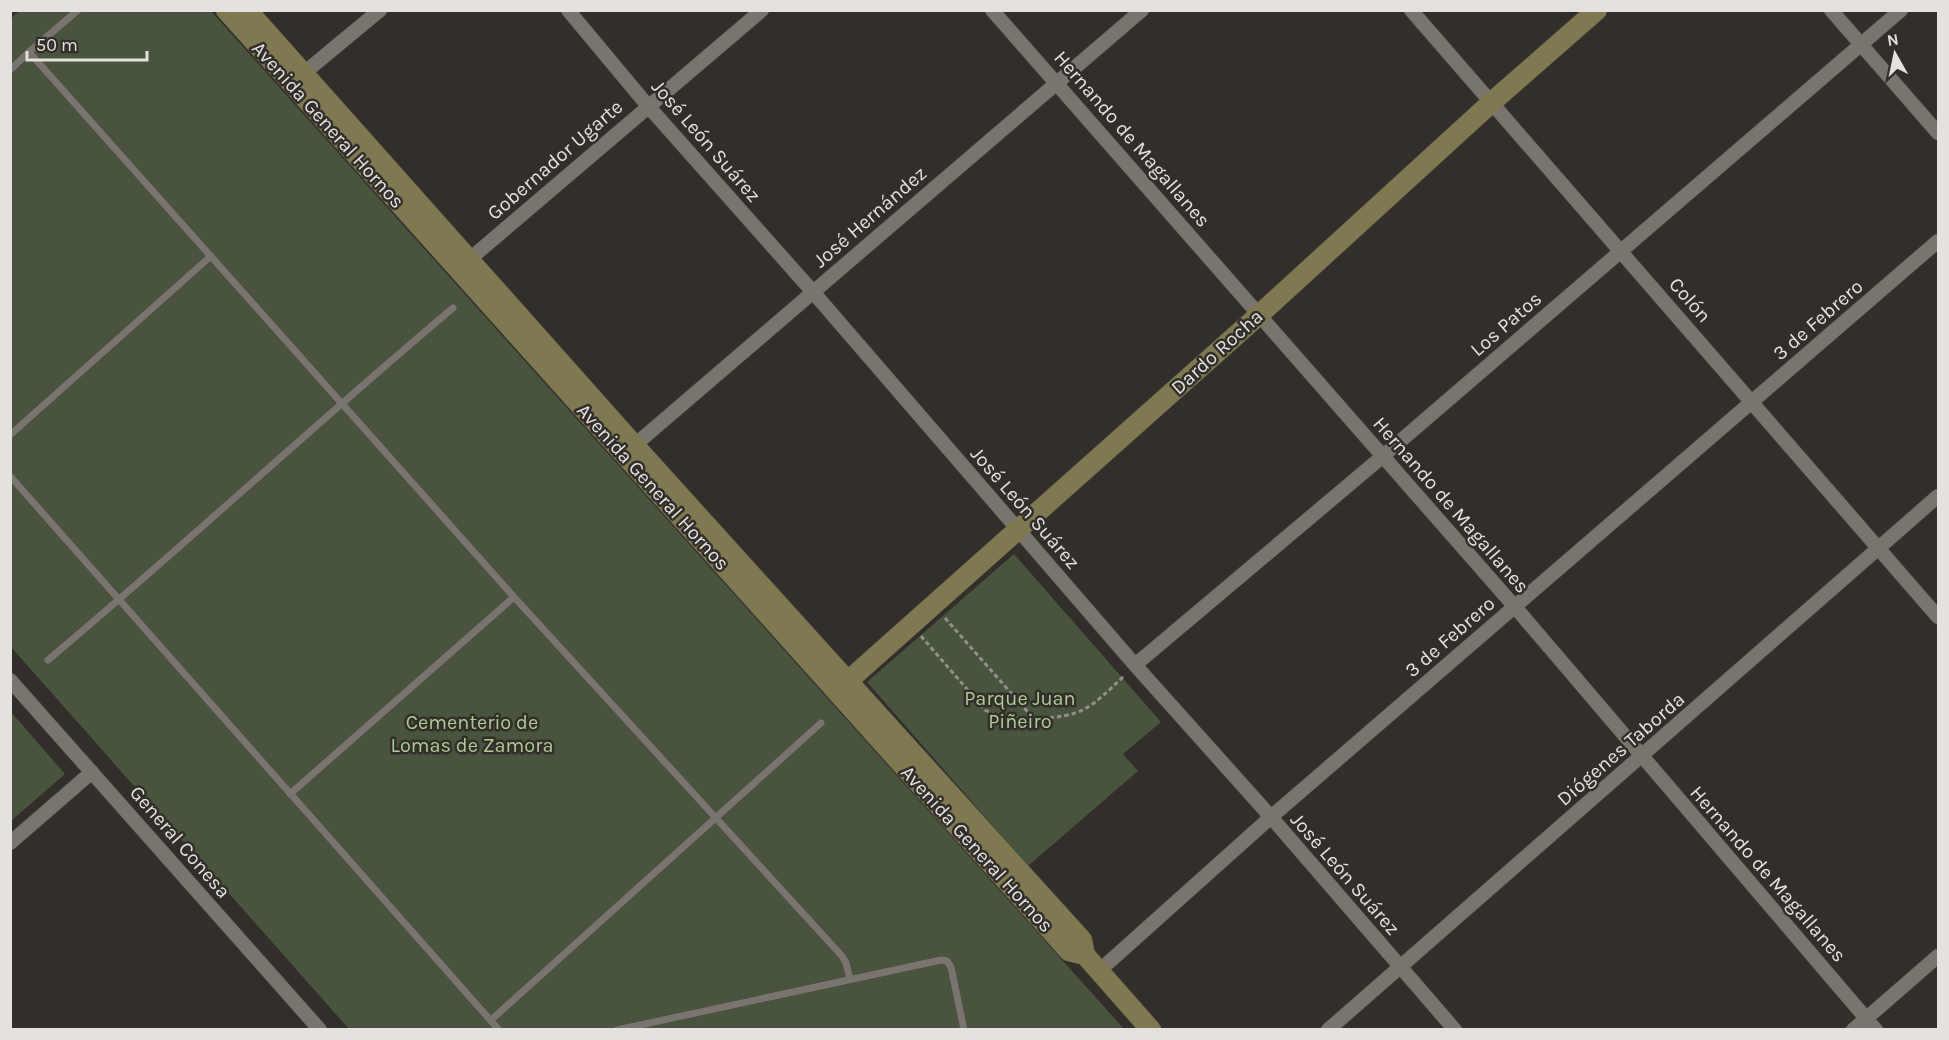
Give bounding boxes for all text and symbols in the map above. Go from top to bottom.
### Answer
scale bar [27,24,147,62]
north arrow [1865,24,1925,84]
text: N [1886,29,1900,50]
text: 50 m [36,34,78,56]
street label: Avenida General Hornos [247,37,409,213]
street label: Hernando de Magallanes [1049,46,1215,232]
street label: José León Suárez [647,75,765,207]
street label: Gobernador Ugarte [483,95,627,225]
street label: José Hernández [809,162,931,272]
street label: Colón [1664,273,1716,327]
street label: 3 de Febrero [1769,275,1867,365]
street label: Los Patos [1466,287,1546,361]
street label: Dardo Rocha [1166,305,1268,399]
street label: Avenida General Hornos [572,399,734,575]
street label: Hernando de Magallanes [1368,412,1534,598]
street label: José León Suárez [966,442,1084,574]
street label: 3 de Febrero [1401,592,1499,682]
park label: Parque Juan Piñeiro [964,687,1076,733]
street label: Diógenes Taborda [1553,687,1689,811]
park label: Cementerio de Lomas de Zamora [391,711,553,757]
street label: Avenida General Hornos [896,761,1058,937]
street label: General Conesa [125,781,235,903]
street label: Hernando de Magallanes [1685,781,1851,967]
street label: José León Suárez [1286,808,1404,940]

